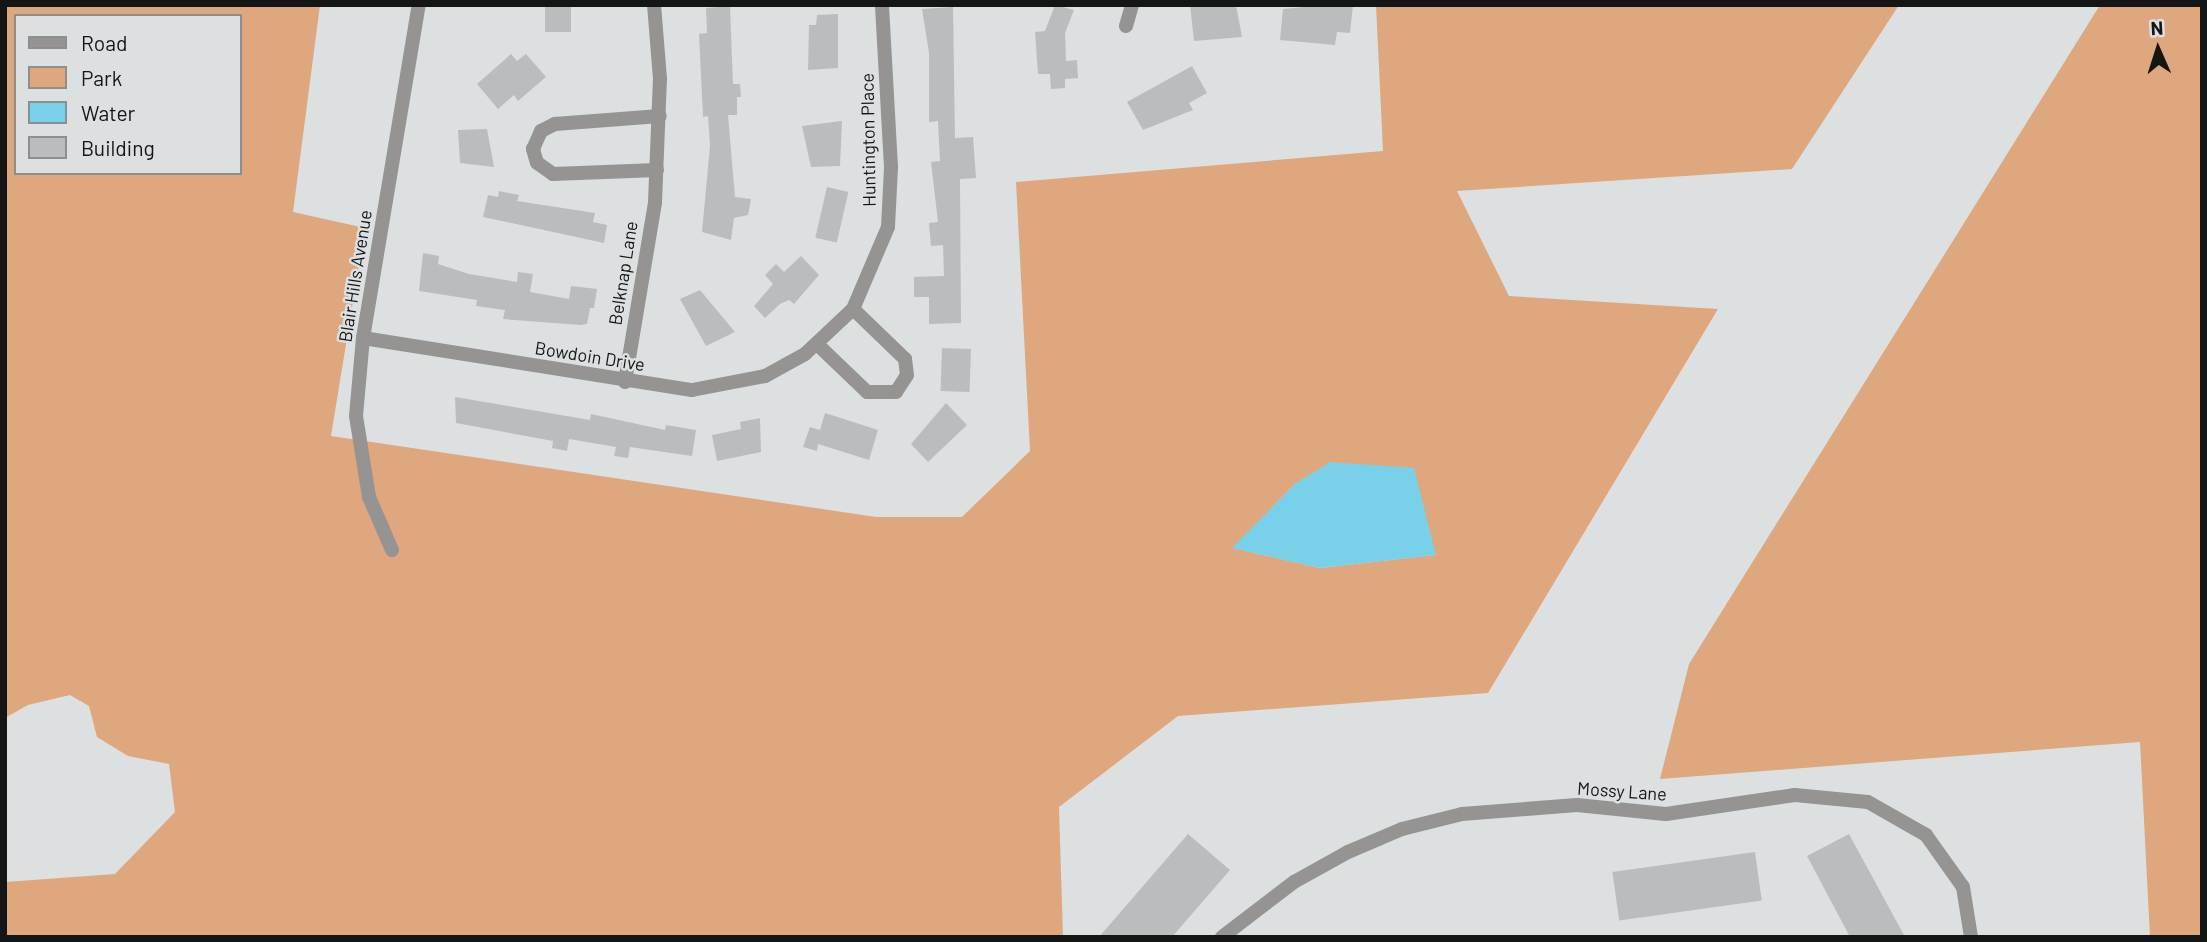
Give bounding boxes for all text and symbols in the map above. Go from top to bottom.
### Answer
legend [14,14,242,175]
north arrow [2123,14,2193,84]
text: N [2150,16,2164,39]
text: Road [81,30,127,55]
text: Park [81,65,122,90]
street label: Huntington Place [856,73,880,207]
text: Water [81,100,135,125]
text: Building [81,135,155,160]
street label: Blair Hills Avenue [334,208,376,344]
street label: Belknap Lane [604,219,642,327]
street label: Bowdoin Drive [533,337,647,375]
street label: Mossy Lane [1577,777,1667,805]

